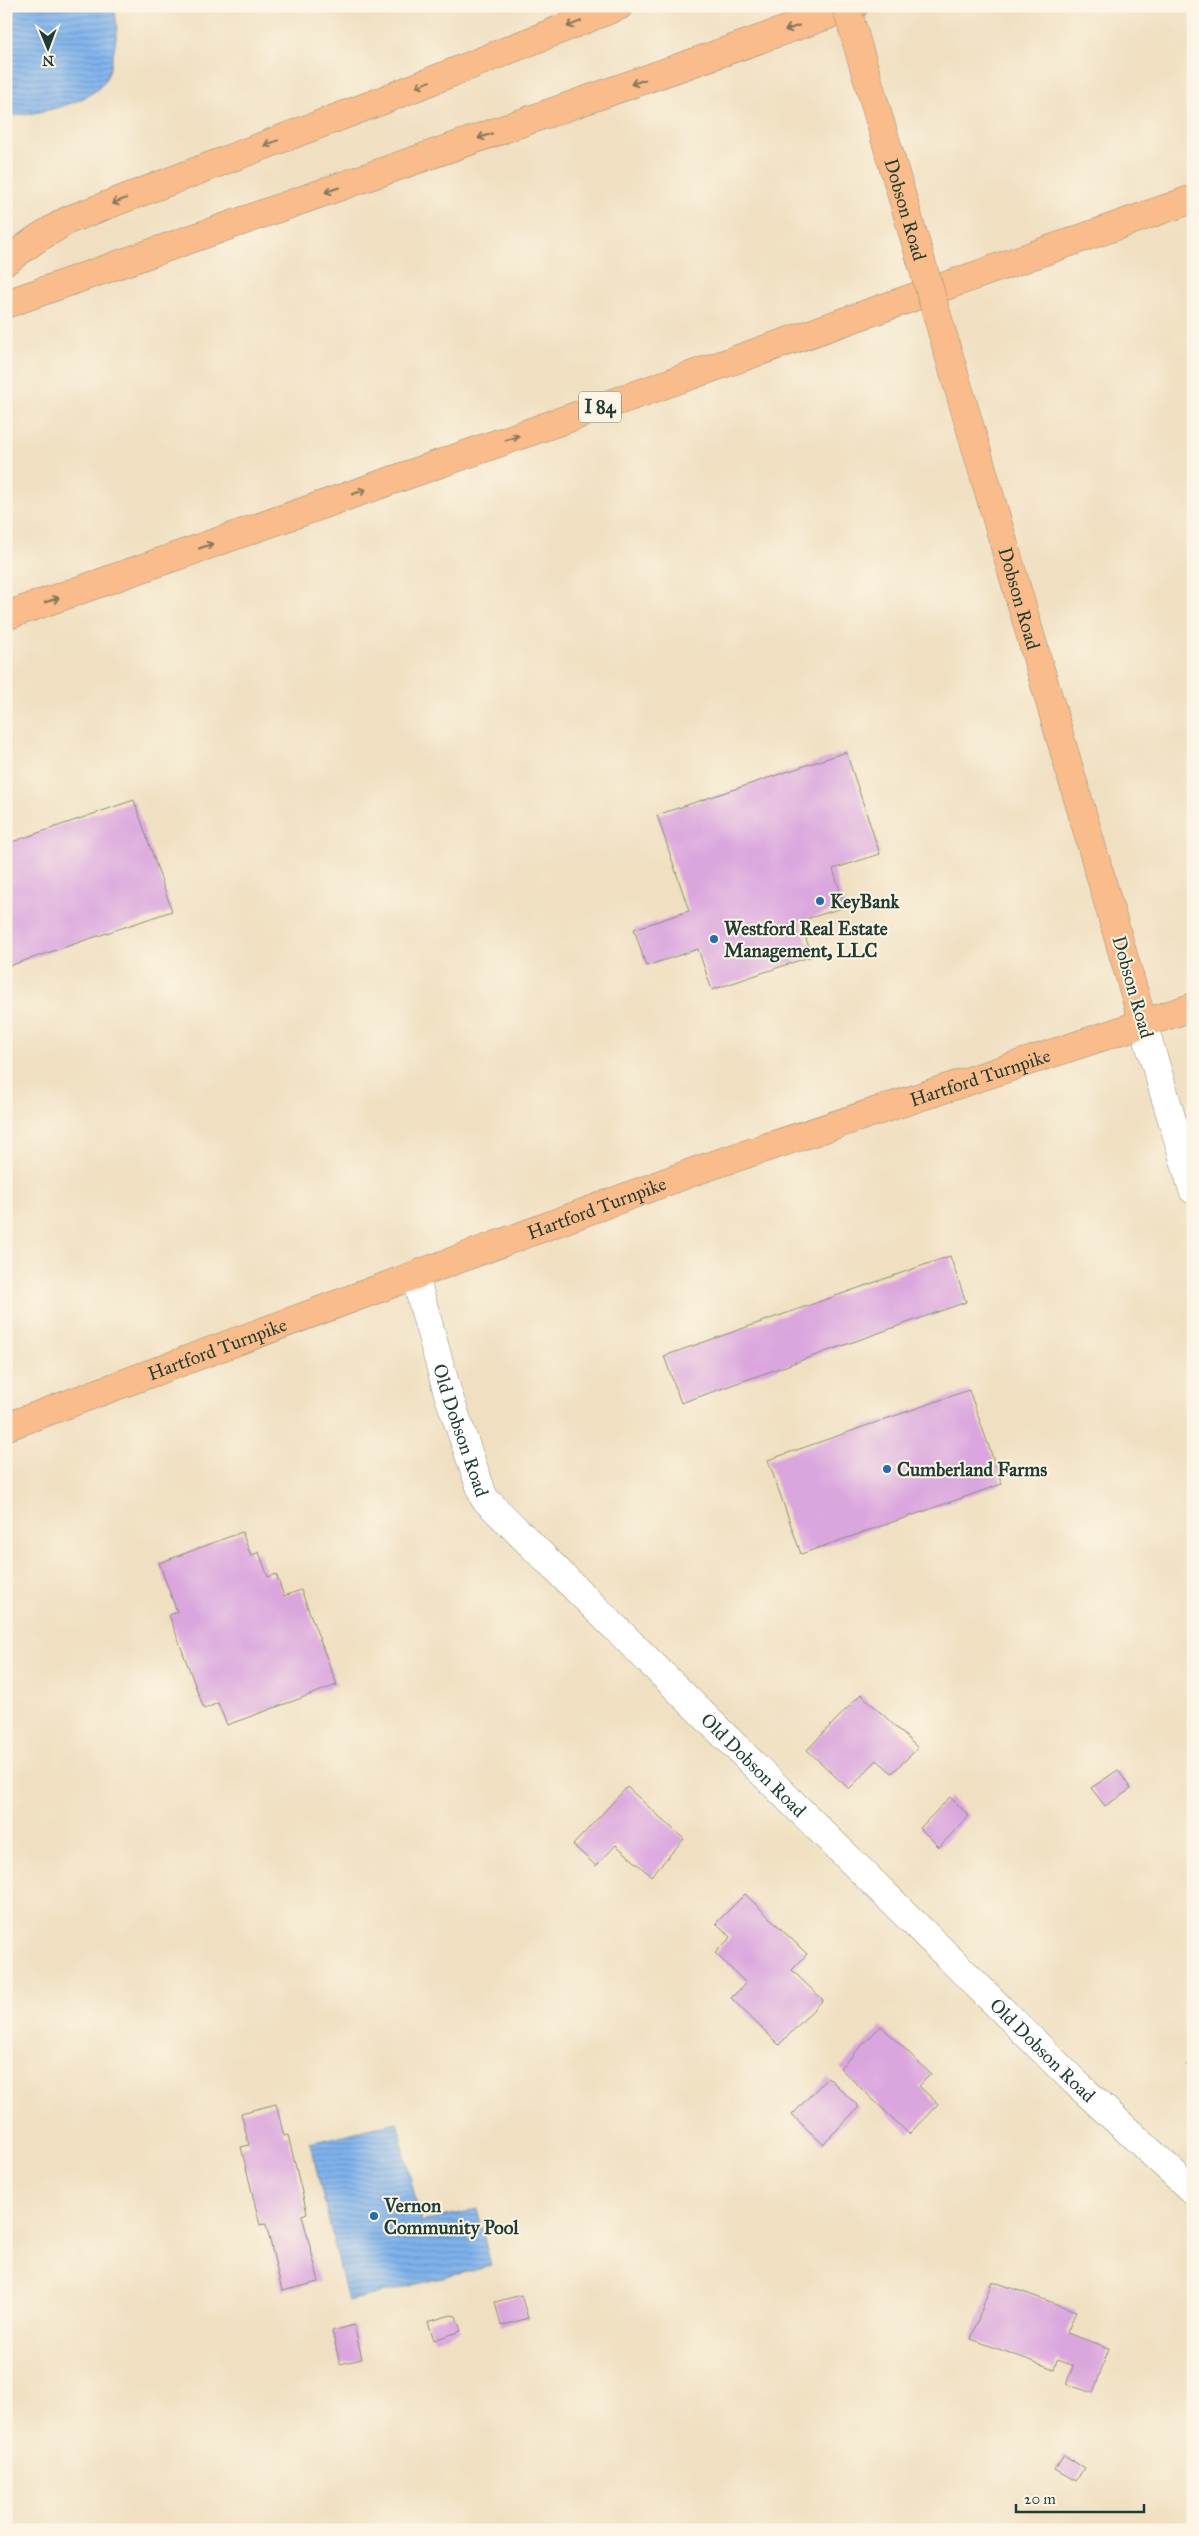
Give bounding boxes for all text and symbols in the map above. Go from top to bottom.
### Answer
one-way arrow [567,20,582,30]
north arrow [22,22,72,72]
one-way arrow [784,24,800,33]
text: N [42,52,54,69]
one-way arrow [631,78,647,87]
one-way arrow [416,80,431,90]
one-way arrow [478,132,493,141]
one-way arrow [264,139,279,148]
street label: Dobson Road [880,156,932,264]
one-way arrow [324,186,340,195]
one-way arrow [112,197,128,206]
road number: I 84 [579,392,621,422]
one-way arrow [504,433,519,442]
one-way arrow [351,487,366,496]
one-way arrow [197,541,213,550]
street label: Dobson Road [994,544,1046,653]
one-way arrow [44,595,59,604]
place label: KeyBank [830,890,901,914]
marker: KeyBank [814,895,826,907]
place label: Westford Real Estate Management, LLC [724,917,888,963]
marker: Westford Real Estate Management, LLC [708,933,720,945]
street label: Dobson Road [1107,933,1159,1041]
street label: Hartford Turnpike [907,1043,1053,1111]
street label: Hartford Turnpike [524,1171,669,1244]
street label: Hartford Turnpike [144,1312,290,1385]
street label: Old Dobson Road [429,1361,494,1500]
place label: Cumberland Farms [897,1458,1047,1481]
marker: Cumberland Farms [881,1463,893,1475]
street label: Old Dobson Road [696,1708,812,1822]
street label: Old Dobson Road [985,1993,1101,2107]
place label: Vernon Community Pool [383,2194,519,2240]
marker: Vernon Community Pool [368,2210,380,2222]
scale bar [1016,2481,1144,2513]
text: 20 m [1024,2490,1056,2508]

